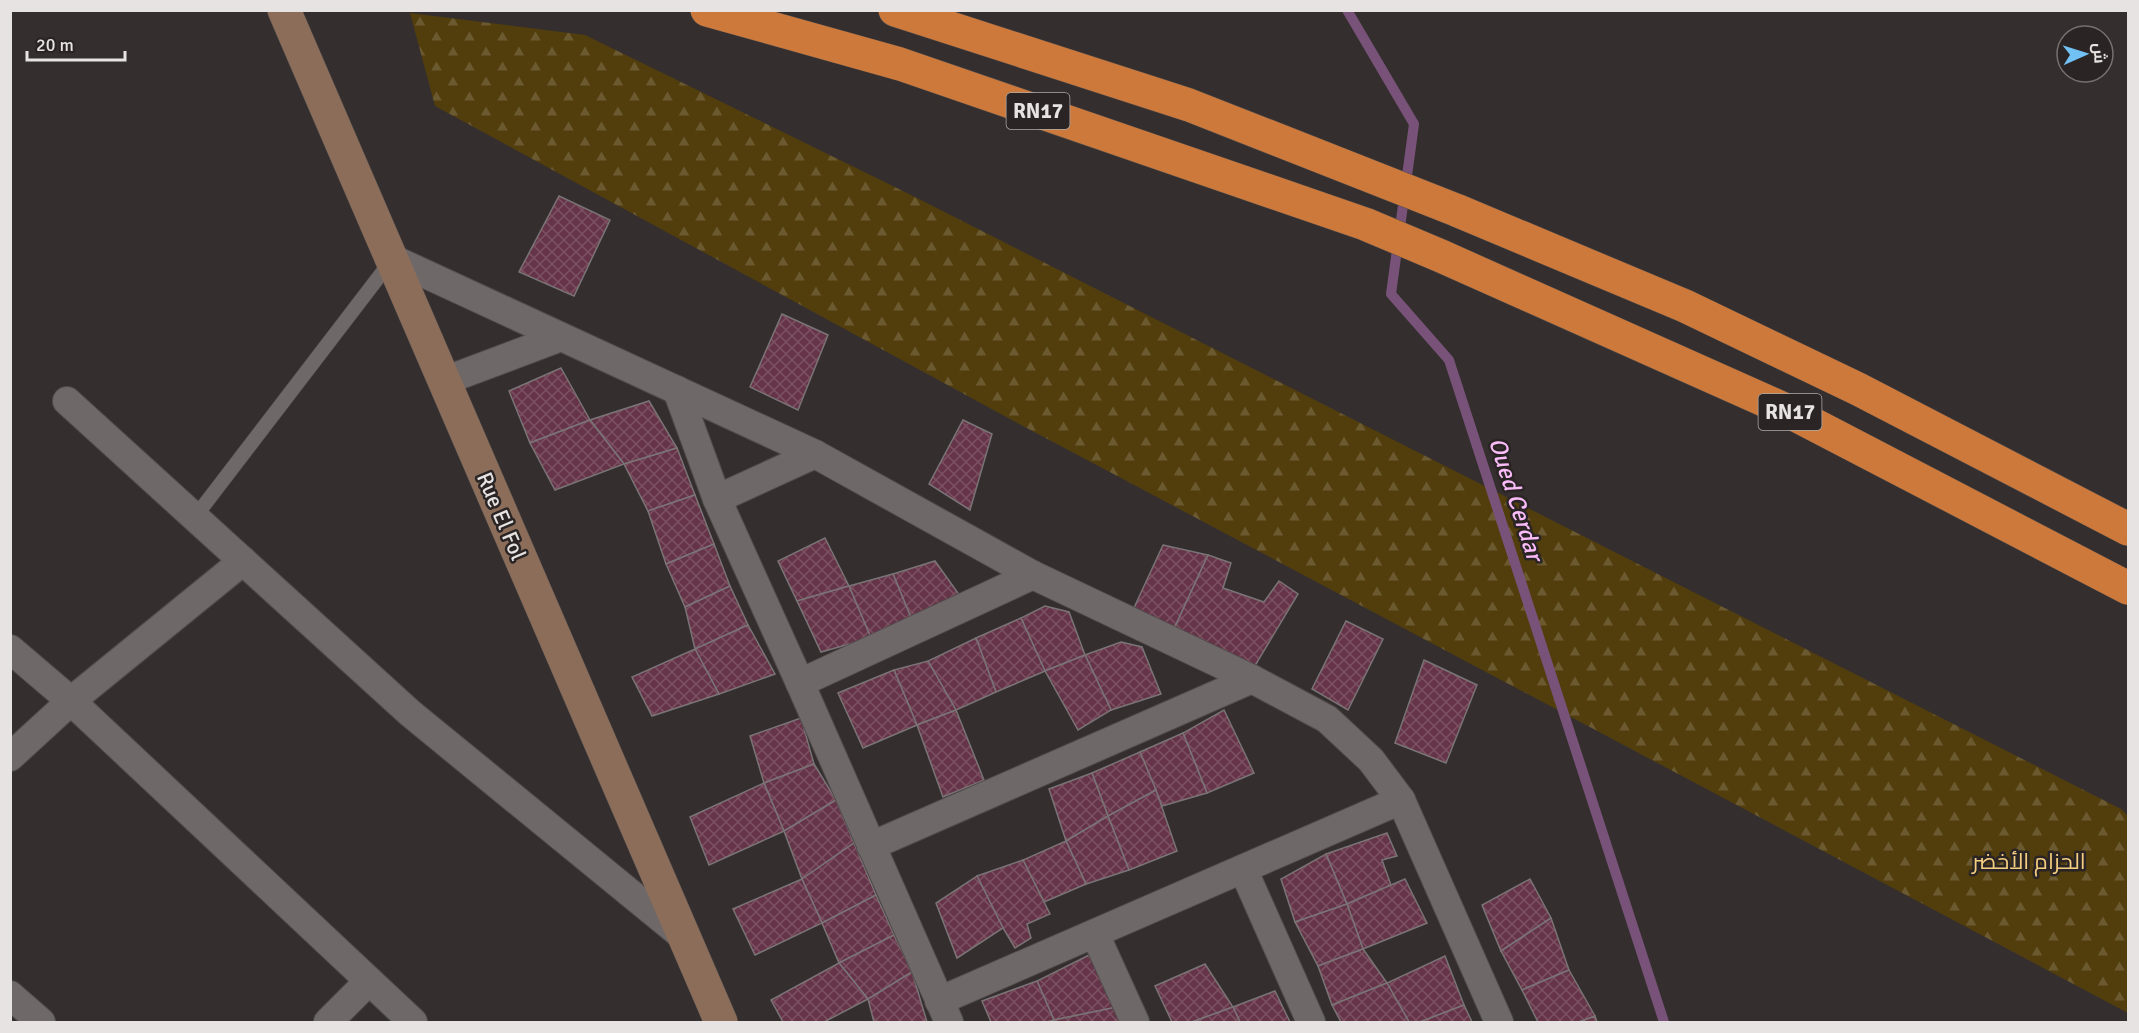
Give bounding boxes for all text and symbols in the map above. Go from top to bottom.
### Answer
scale bar [27,24,124,62]
north arrow [2055,24,2115,84]
text: 20 m [36,34,74,56]
text: ش [2088,42,2110,64]
road number: RN17 [1006,93,1070,129]
road number: RN17 [1758,394,1822,430]
water label: Oued Cerdar [1482,434,1551,567]
street label: Rue El Fol [471,468,532,564]
park label: الحزام الأخضر [1970,848,2086,877]

